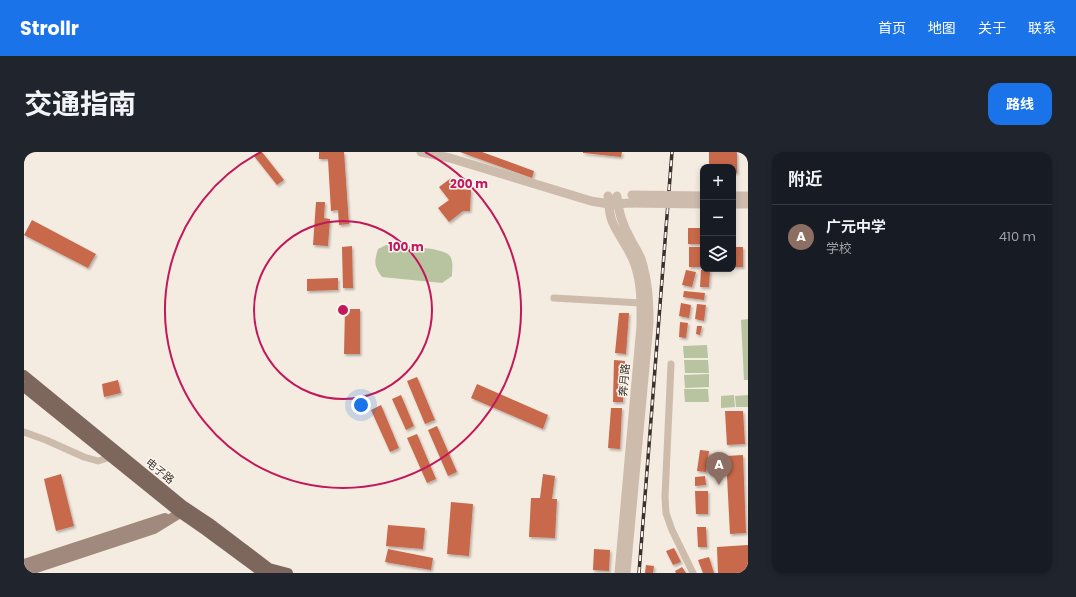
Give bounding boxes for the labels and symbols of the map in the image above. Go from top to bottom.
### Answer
text: 200 m [450,175,488,192]
text: 100 m [388,238,424,255]
centre of rings [336,303,350,317]
street label: 奔月路 [615,363,633,397]
your location [351,395,371,415]
pin: A [706,452,732,485]
street label: 电子路 [142,454,178,488]

